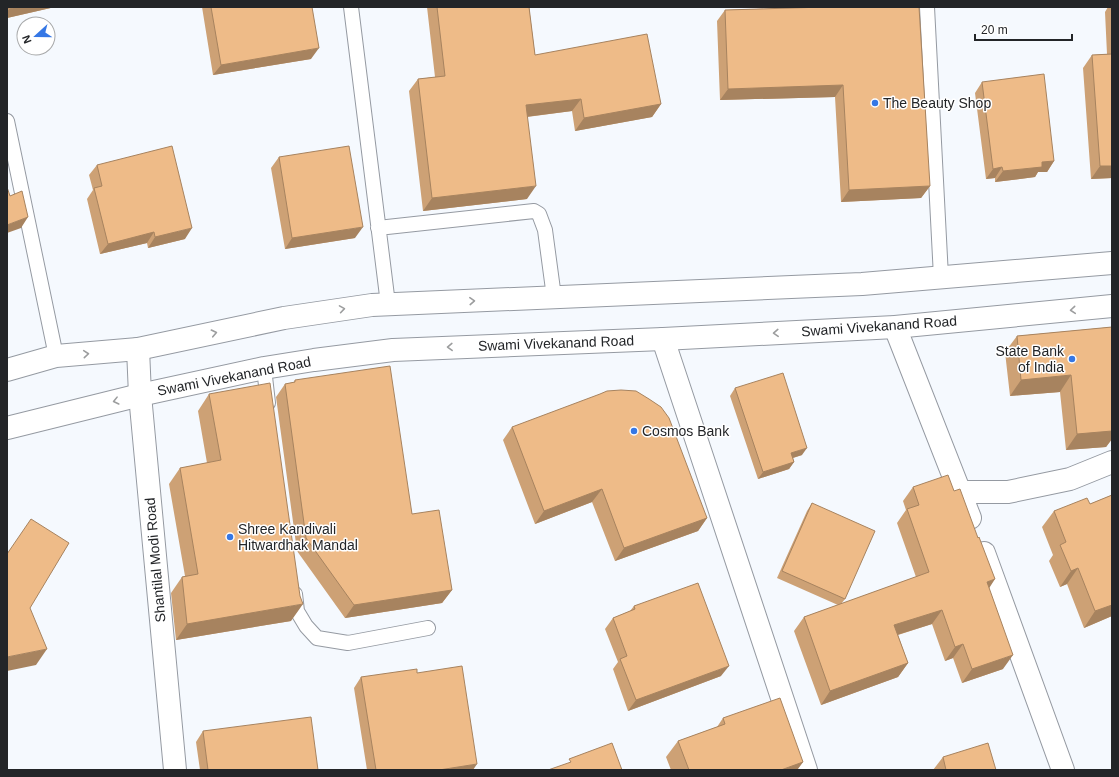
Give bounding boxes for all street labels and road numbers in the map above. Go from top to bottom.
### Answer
street label: Swami Vivekanand Road [801,313,957,339]
street label: Swami Vivekanand Road [478,332,634,354]
street label: Swami Vivekanand Road [156,353,312,399]
street label: Shantilal Modi Road [142,497,168,623]

